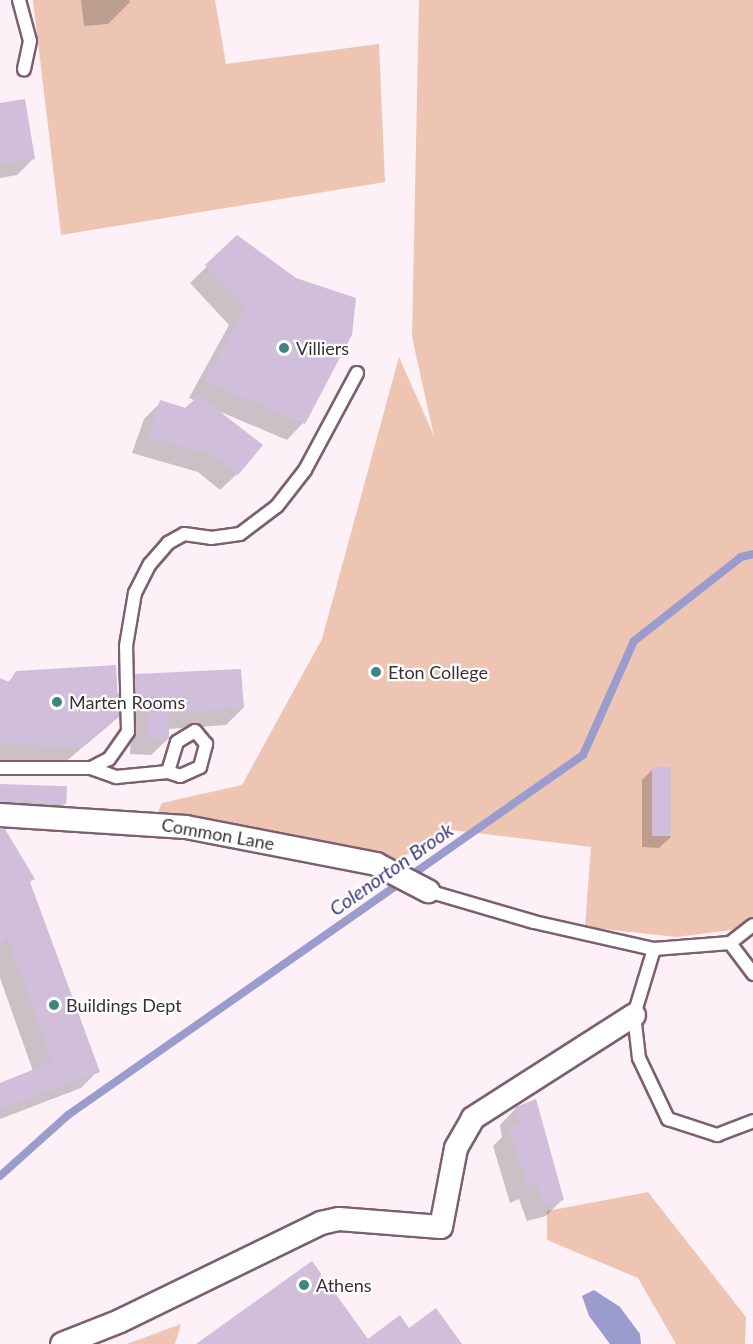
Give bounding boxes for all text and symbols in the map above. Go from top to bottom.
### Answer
place label: Villiers [296,337,349,359]
marker: Villiers [277,341,291,355]
place label: Eton College [388,661,488,683]
marker: Eton College [369,665,383,679]
place label: Marten Rooms [69,691,185,713]
marker: Marten Rooms [50,695,64,709]
street label: Common Lane [160,813,276,855]
water label: Colenorton Brook [325,817,457,921]
place label: Buildings Dept [66,994,182,1016]
marker: Buildings Dept [47,998,61,1012]
place label: Athens [316,1274,371,1296]
marker: Athens [297,1278,311,1292]

